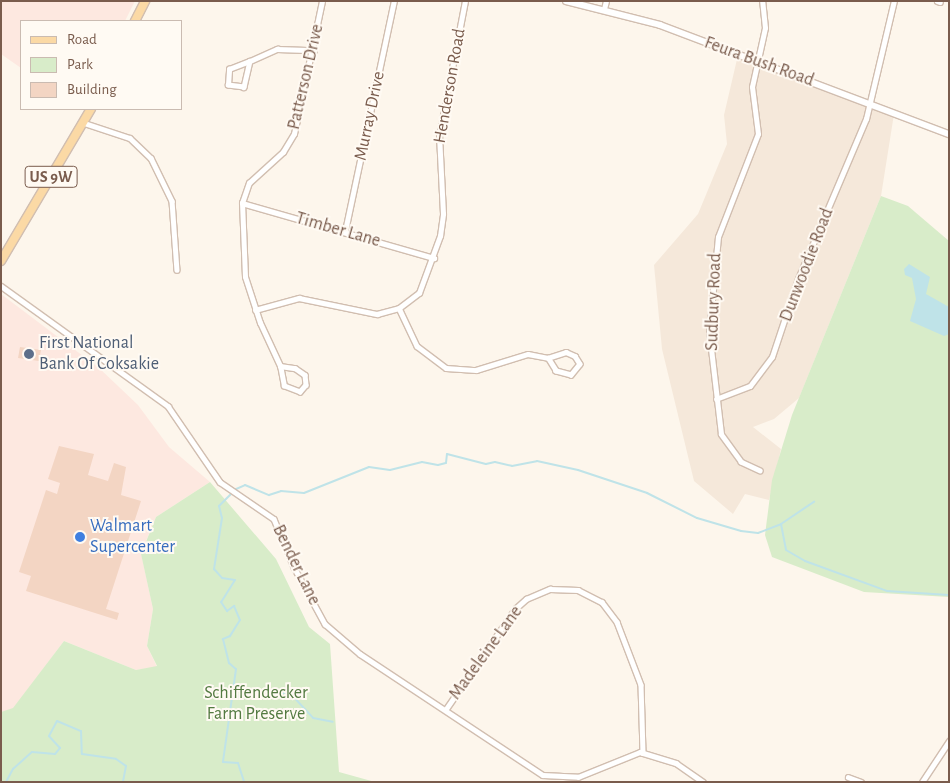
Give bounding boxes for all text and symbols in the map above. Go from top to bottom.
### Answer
legend [20,20,182,110]
street label: Patterson Drive [283,22,329,132]
street label: Henderson Road [429,27,471,145]
text: Road [67,32,97,47]
street label: Feura Bush Road [701,32,817,92]
text: Park [67,57,93,72]
street label: Murray Drive [350,70,390,162]
text: Building [67,82,117,97]
road number: US 9W [23,163,78,190]
street label: Dunwoodie Road [775,205,839,325]
street label: Timber Lane [293,208,383,252]
street label: Sudbury Road [702,253,726,351]
place label: First National Bank Of Coksakie [39,333,159,376]
marker: First National Bank Of Coksakie [23,348,35,360]
place label: Walmart Supercenter [90,516,175,558]
street label: Bender Lane [267,521,325,609]
marker: Walmart Supercenter [74,531,86,543]
street label: Madeleine Lane [445,602,527,704]
park label: Schiffendecker Farm Preserve [204,683,308,726]

